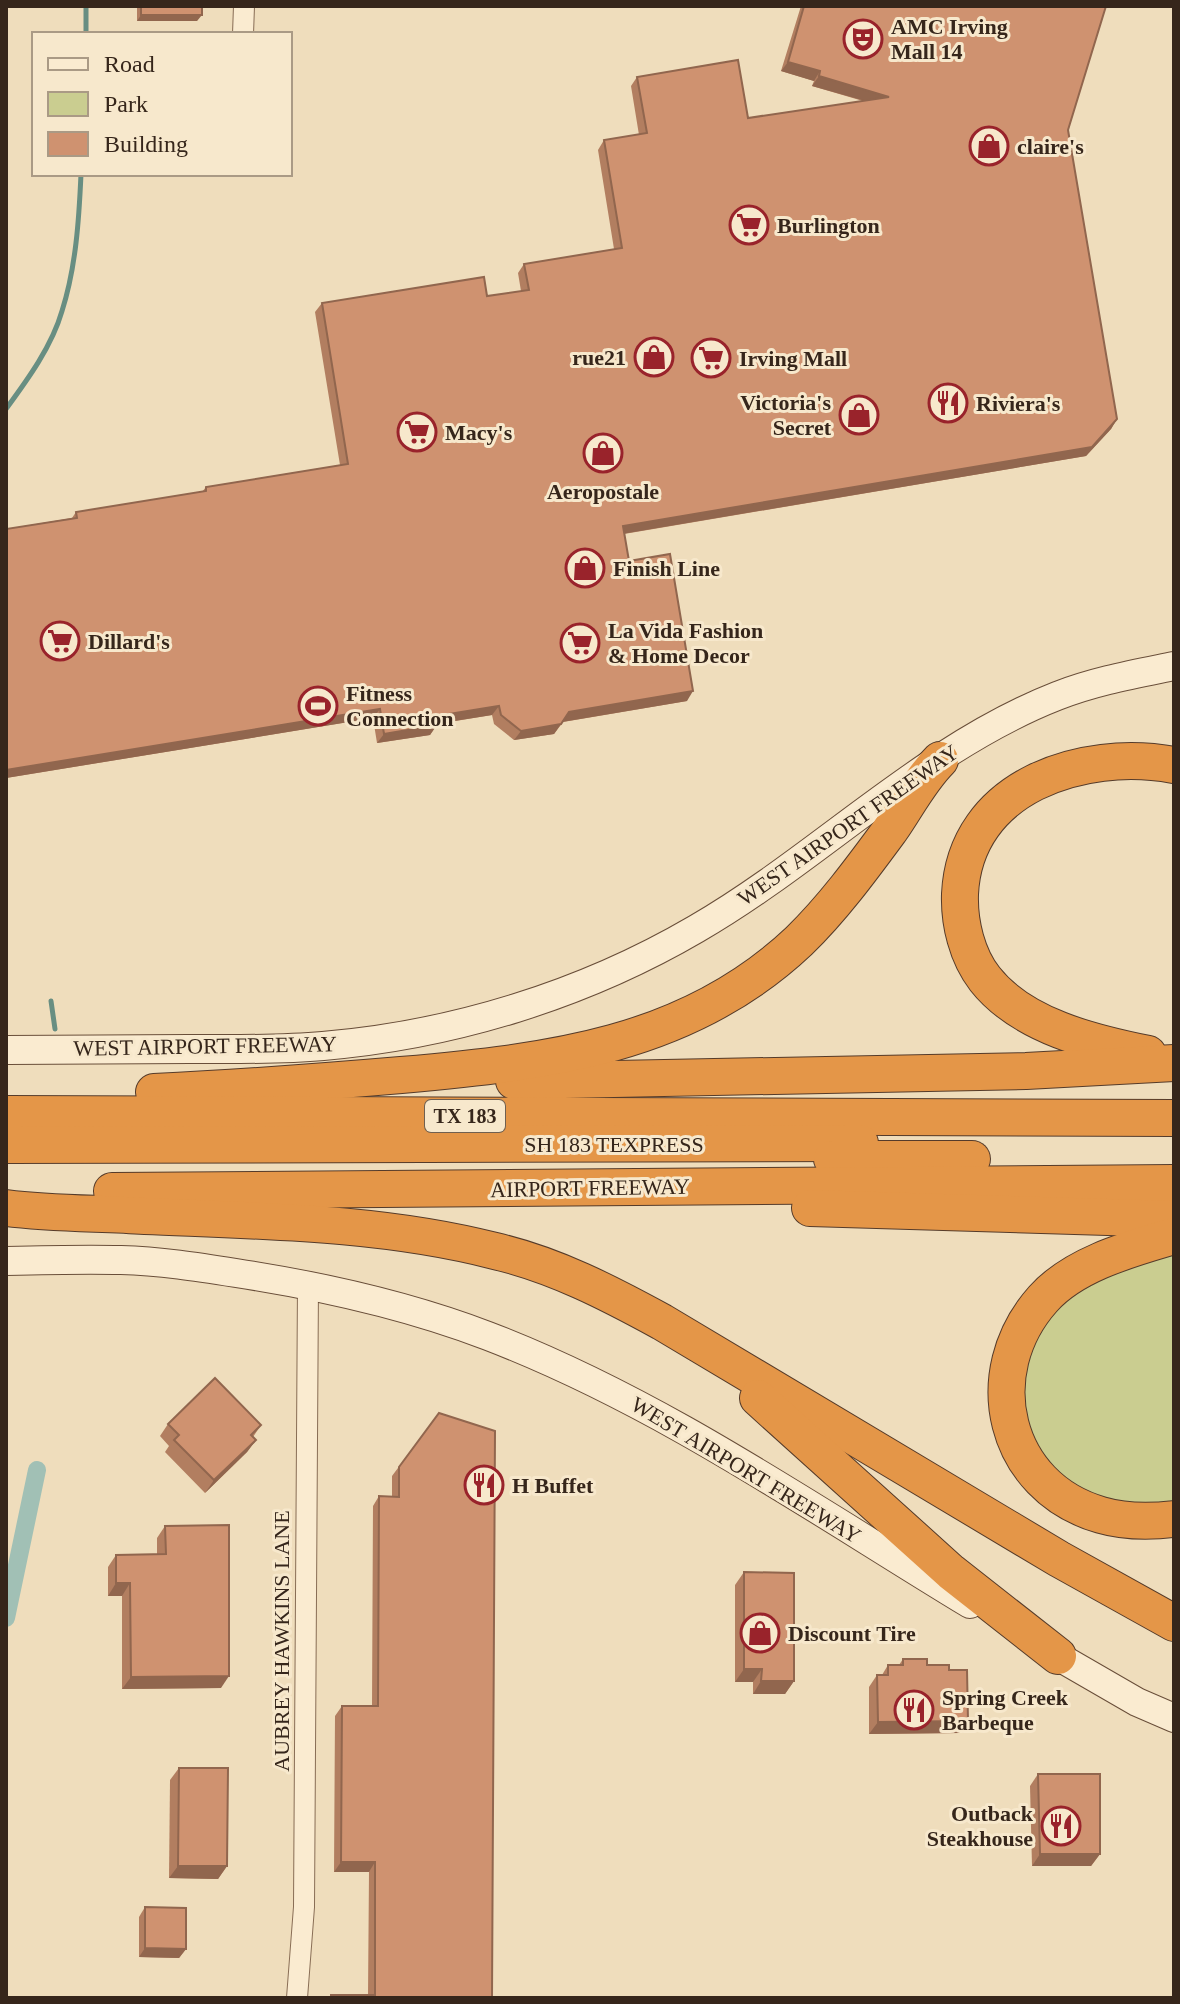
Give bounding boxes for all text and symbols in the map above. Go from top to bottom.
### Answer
place label: AMC Irving Mall 14 [891,14,1008,64]
theatre icon: AMC Irving Mall 14 [842,18,884,60]
legend [32,32,292,176]
text: Road [104,51,155,77]
text: Park [104,91,148,117]
shop icon: claire's [968,125,1010,167]
text: Building [104,131,188,157]
place label: claire's [1017,134,1084,159]
supermarket icon: Burlington [728,204,770,246]
place label: Burlington [777,213,880,238]
shop icon: rue21 [633,336,675,378]
supermarket icon: Irving Mall [690,337,732,379]
place label: rue21 [572,345,626,370]
place label: Irving Mall [739,346,847,371]
restaurant icon: Riviera's [927,382,969,424]
place label: Victoria's Secret [740,390,832,440]
place label: Riviera's [976,391,1061,416]
shop icon: Victoria's Secret [838,394,880,436]
supermarket icon: Macy's [396,411,438,453]
place label: Macy's [445,420,513,445]
shop icon: Aeropostale [582,432,624,474]
place label: Aeropostale [547,479,659,504]
shop icon: Finish Line [564,547,606,589]
place label: Finish Line [613,556,720,581]
place label: La Vida Fashion & Home Decor [608,618,763,668]
supermarket icon: Dillard's [39,620,81,662]
supermarket icon: La Vida Fashion & Home Decor [559,622,601,664]
place label: Dillard's [88,629,170,654]
place label: Fitness Connection [346,681,454,731]
sports icon: Fitness Connection [297,685,339,727]
street label: WEST AIRPORT FREEWAY [733,739,963,911]
street label: WEST AIRPORT FREEWAY [73,1031,337,1061]
road number: TX 183 [425,1100,505,1132]
street label: SH 183 TEXPRESS [524,1132,704,1157]
street label: AIRPORT FREEWAY [490,1174,690,1202]
street label: WEST AIRPORT FREEWAY [627,1391,865,1549]
restaurant icon: H Buffet [463,1464,505,1506]
place label: H Buffet [512,1473,594,1498]
street label: AUBREY HAWKINS LANE [269,1510,294,1772]
shop icon: Discount Tire [739,1612,781,1654]
place label: Discount Tire [788,1621,916,1646]
place label: Spring Creek Barbeque [942,1685,1069,1735]
restaurant icon: Spring Creek Barbeque [893,1689,935,1731]
place label: Outback Steakhouse [927,1801,1034,1851]
restaurant icon: Outback Steakhouse [1040,1805,1082,1847]

